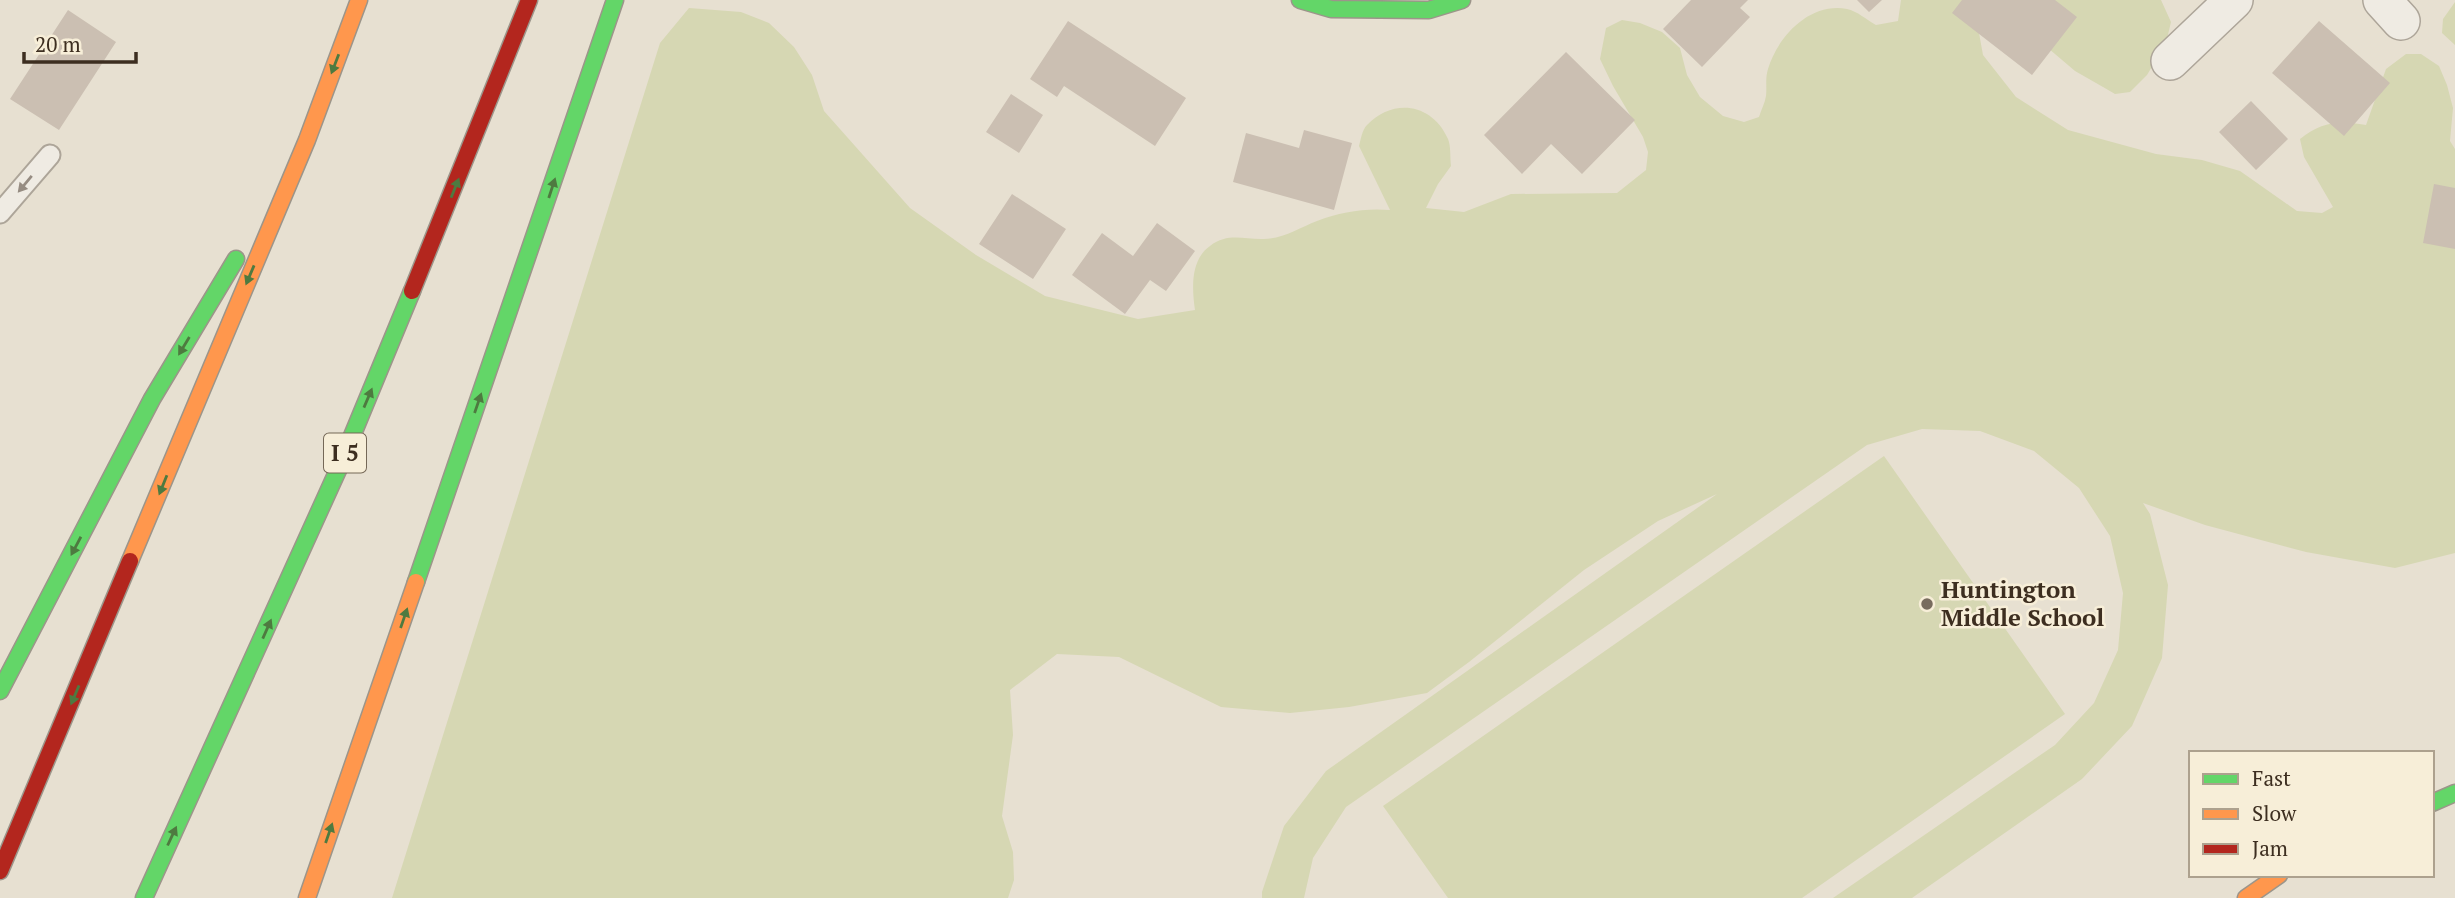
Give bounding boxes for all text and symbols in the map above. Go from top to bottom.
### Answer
scale bar [24,21,136,65]
text: 20 m [35,30,81,58]
one-way arrow [329,53,340,74]
one-way arrow [18,176,33,193]
one-way arrow [449,177,460,198]
one-way arrow [547,178,557,199]
one-way arrow [244,265,256,285]
one-way arrow [178,336,190,355]
one-way arrow [362,387,373,408]
one-way arrow [473,393,484,414]
road number: I 5 [324,433,366,472]
one-way arrow [157,475,168,496]
one-way arrow [70,536,82,556]
place label: Huntington Middle School [1941,573,2104,633]
marker: Huntington Middle School [1919,596,1935,612]
one-way arrow [399,608,410,629]
one-way arrow [261,619,273,639]
one-way arrow [69,685,81,705]
legend [2189,751,2434,877]
text: Fast [2252,764,2291,792]
text: Slow [2252,799,2297,827]
one-way arrow [324,823,335,844]
one-way arrow [167,826,178,846]
text: Jam [2252,834,2288,862]

